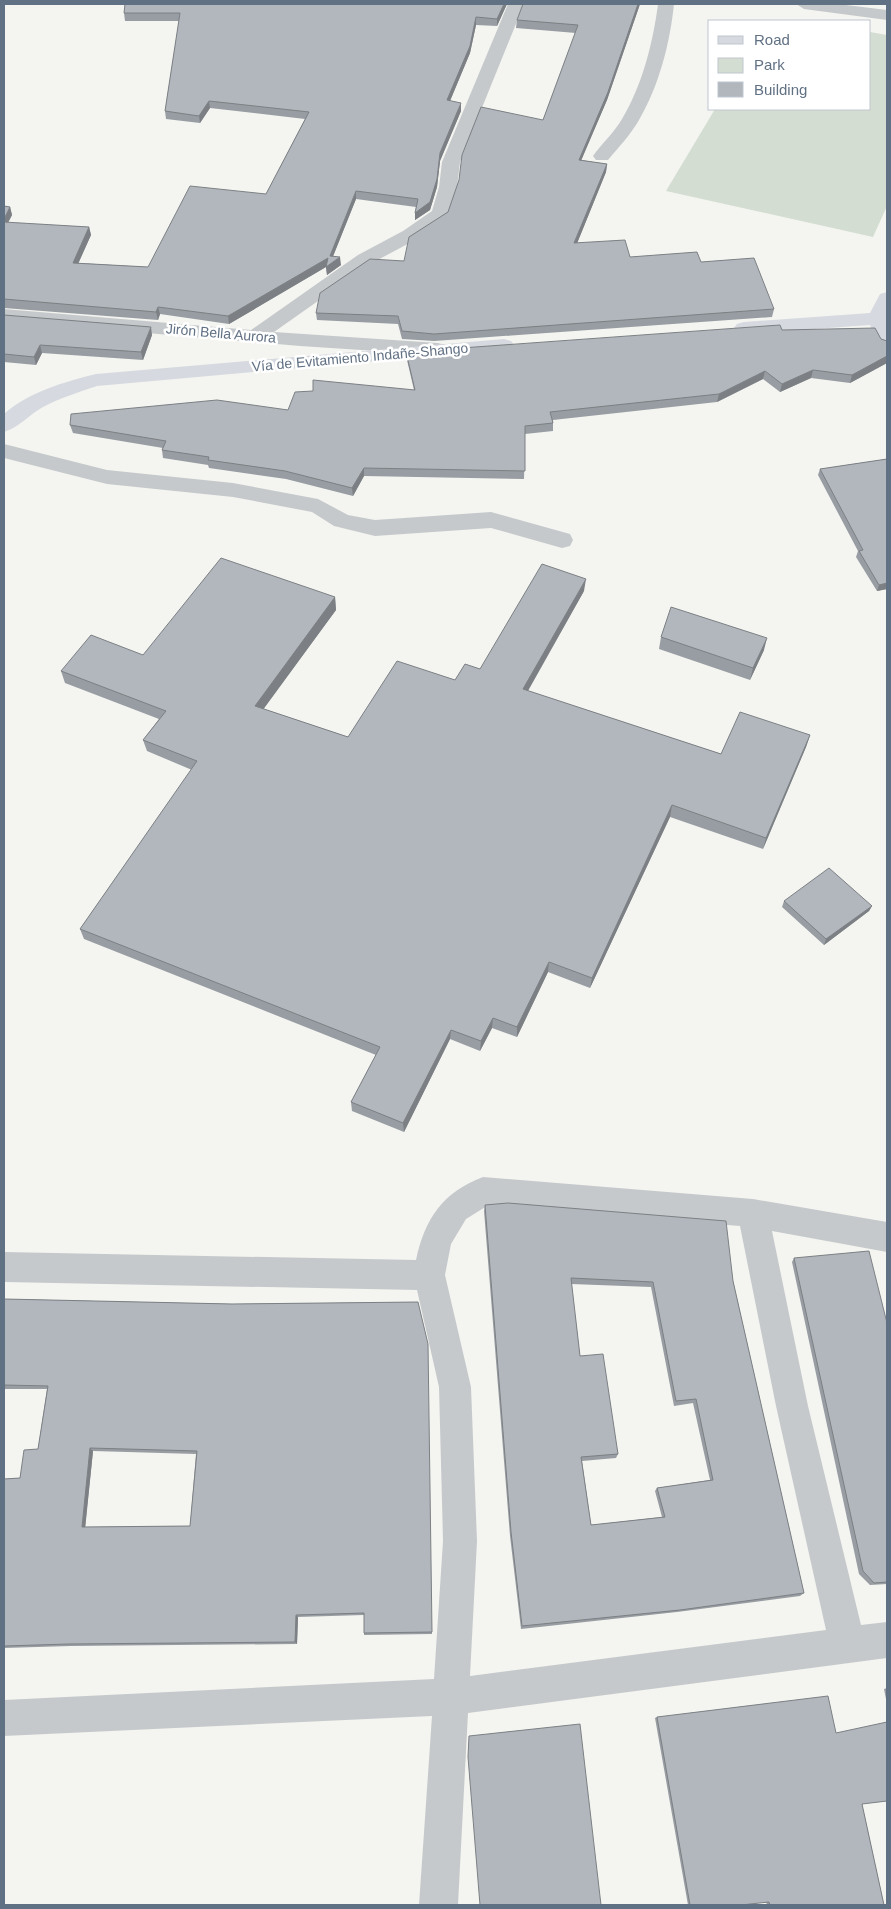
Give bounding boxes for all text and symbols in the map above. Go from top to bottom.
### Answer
legend [708,20,871,110]
text: Road [754,31,790,48]
text: Park [754,56,785,73]
text: Building [754,81,807,98]
street label: Jirón Bella Aurora [165,320,277,346]
street label: Vía de Evitamiento Indañe-Shango [251,340,469,374]

